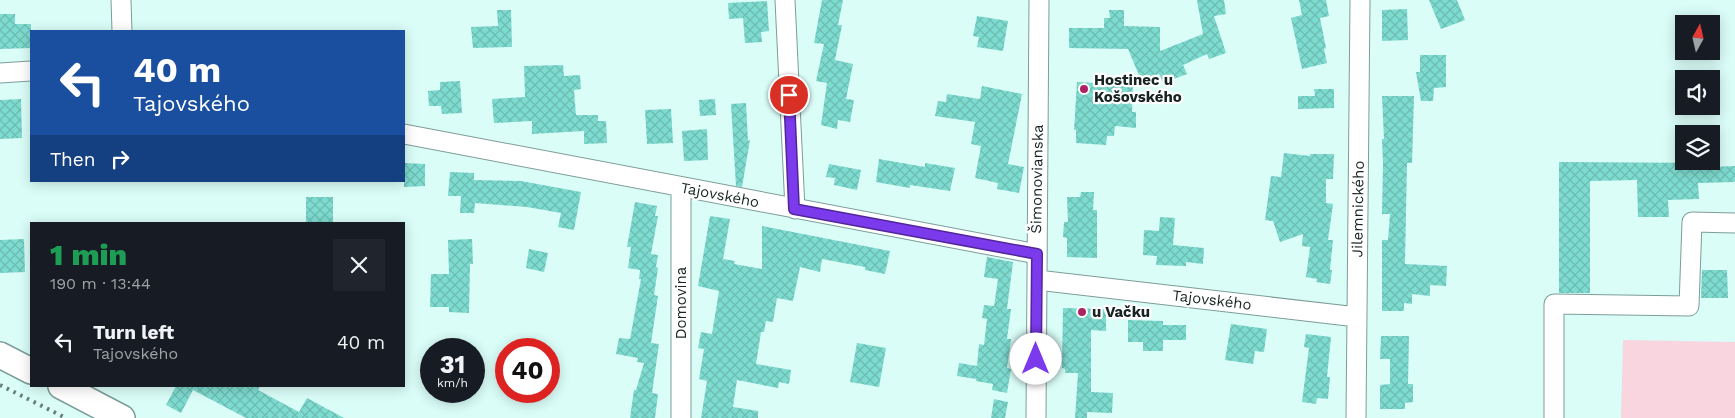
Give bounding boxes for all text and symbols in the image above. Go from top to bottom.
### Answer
north arrow [1675,15,1720,60]
map controls [1675,15,1720,170]
text: 40 m [133,49,221,91]
icon: left [50,50,115,115]
button: sound [1675,70,1720,115]
place label: Hostinec u Košovského [1094,71,1182,106]
pin [768,74,810,116]
icon: arrive [775,81,803,109]
marker: Hostinec u Košovského [1078,83,1090,95]
text: Tajovského [133,91,250,116]
street label: Šimonovianska [1026,124,1047,234]
button: layers [1675,125,1720,170]
icon: right [106,145,134,173]
text: Then [50,148,96,171]
street label: Jilemnického [1348,160,1368,258]
street label: Tajovského [679,179,761,211]
text: 1 min [50,237,127,272]
button: close [333,239,385,291]
street label: Domovina [672,266,690,339]
text: 190 m · 13:44 [50,274,151,293]
street label: Tajovského [1171,286,1253,314]
place label: u Vačku [1092,303,1150,321]
marker: u Vačku [1076,306,1088,318]
text: Turn left [93,321,174,344]
icon: left [50,328,78,356]
text: 40 m [337,331,385,354]
position arrow [1009,332,1061,384]
speed limit sign: 40 [495,338,560,403]
text: Tajovského [93,344,178,363]
text: 31 [440,350,465,379]
text: km/h [437,376,468,390]

